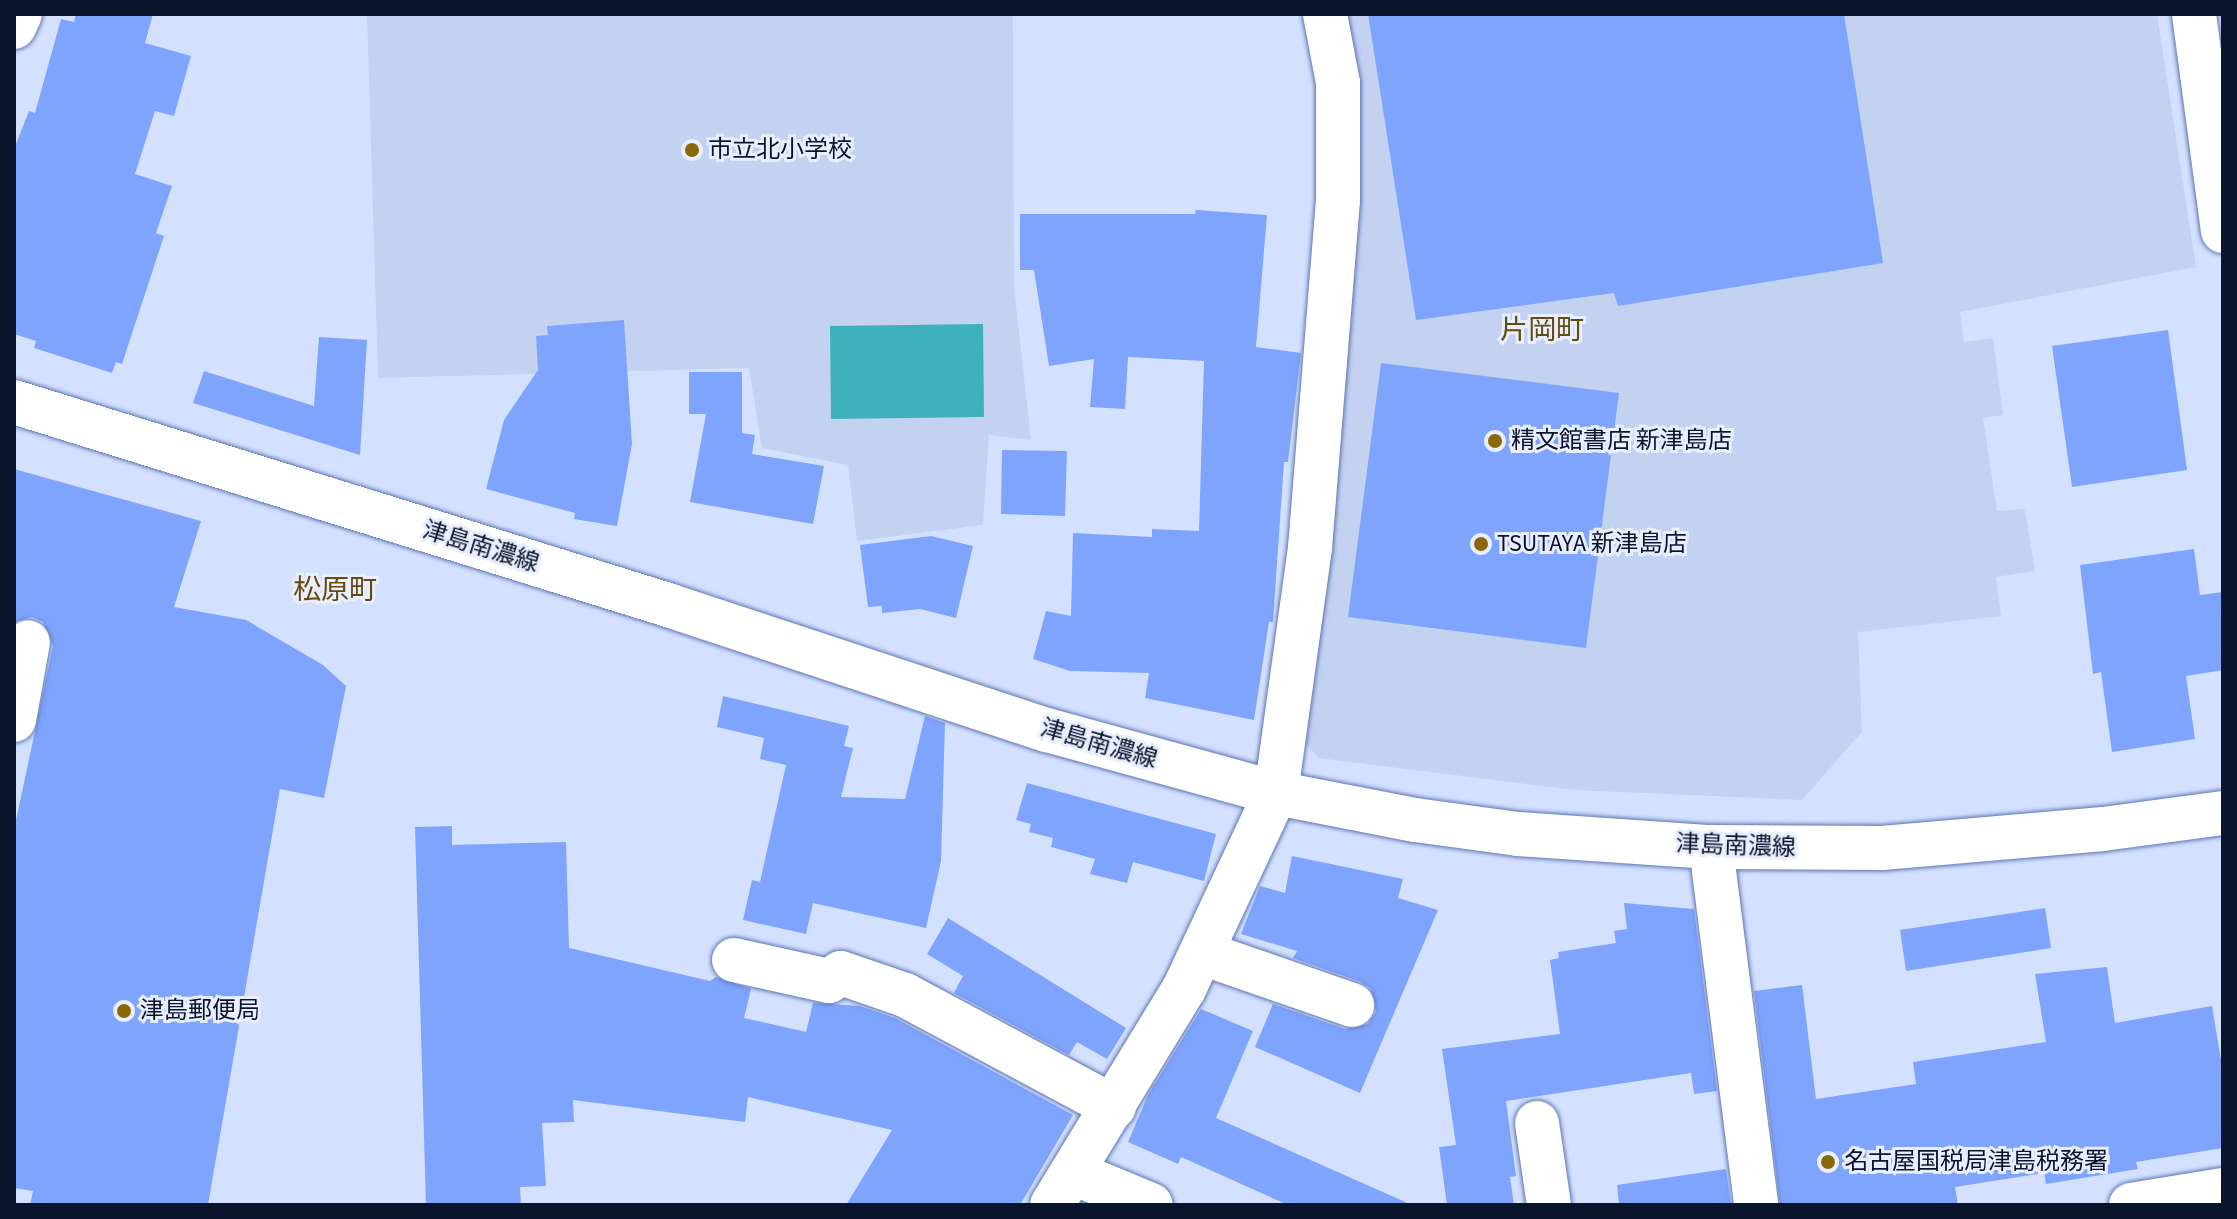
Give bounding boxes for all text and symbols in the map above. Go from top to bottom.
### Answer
place label: 市立北小学校 [708,136,852,164]
marker: 市立北小学校 [683,141,701,159]
district label: 片岡町 [1500,313,1584,347]
place label: 精文館書店 新津島店 [1511,427,1732,455]
marker: 精文館書店 新津島店 [1486,432,1504,450]
street label: 津島南濃線 [419,516,543,578]
place label: TSUTAYA 新津島店 [1497,530,1687,558]
marker: TSUTAYA 新津島店 [1472,535,1490,553]
district label: 松原町 [293,573,377,607]
street label: 津島南濃線 [1037,714,1161,774]
street label: 津島南濃線 [1676,830,1796,862]
place label: 津島郵便局 [140,997,260,1025]
marker: 津島郵便局 [115,1002,133,1020]
place label: 名古屋国税局津島税務署 [1844,1148,2108,1176]
marker: 名古屋国税局津島税務署 [1819,1153,1837,1171]

